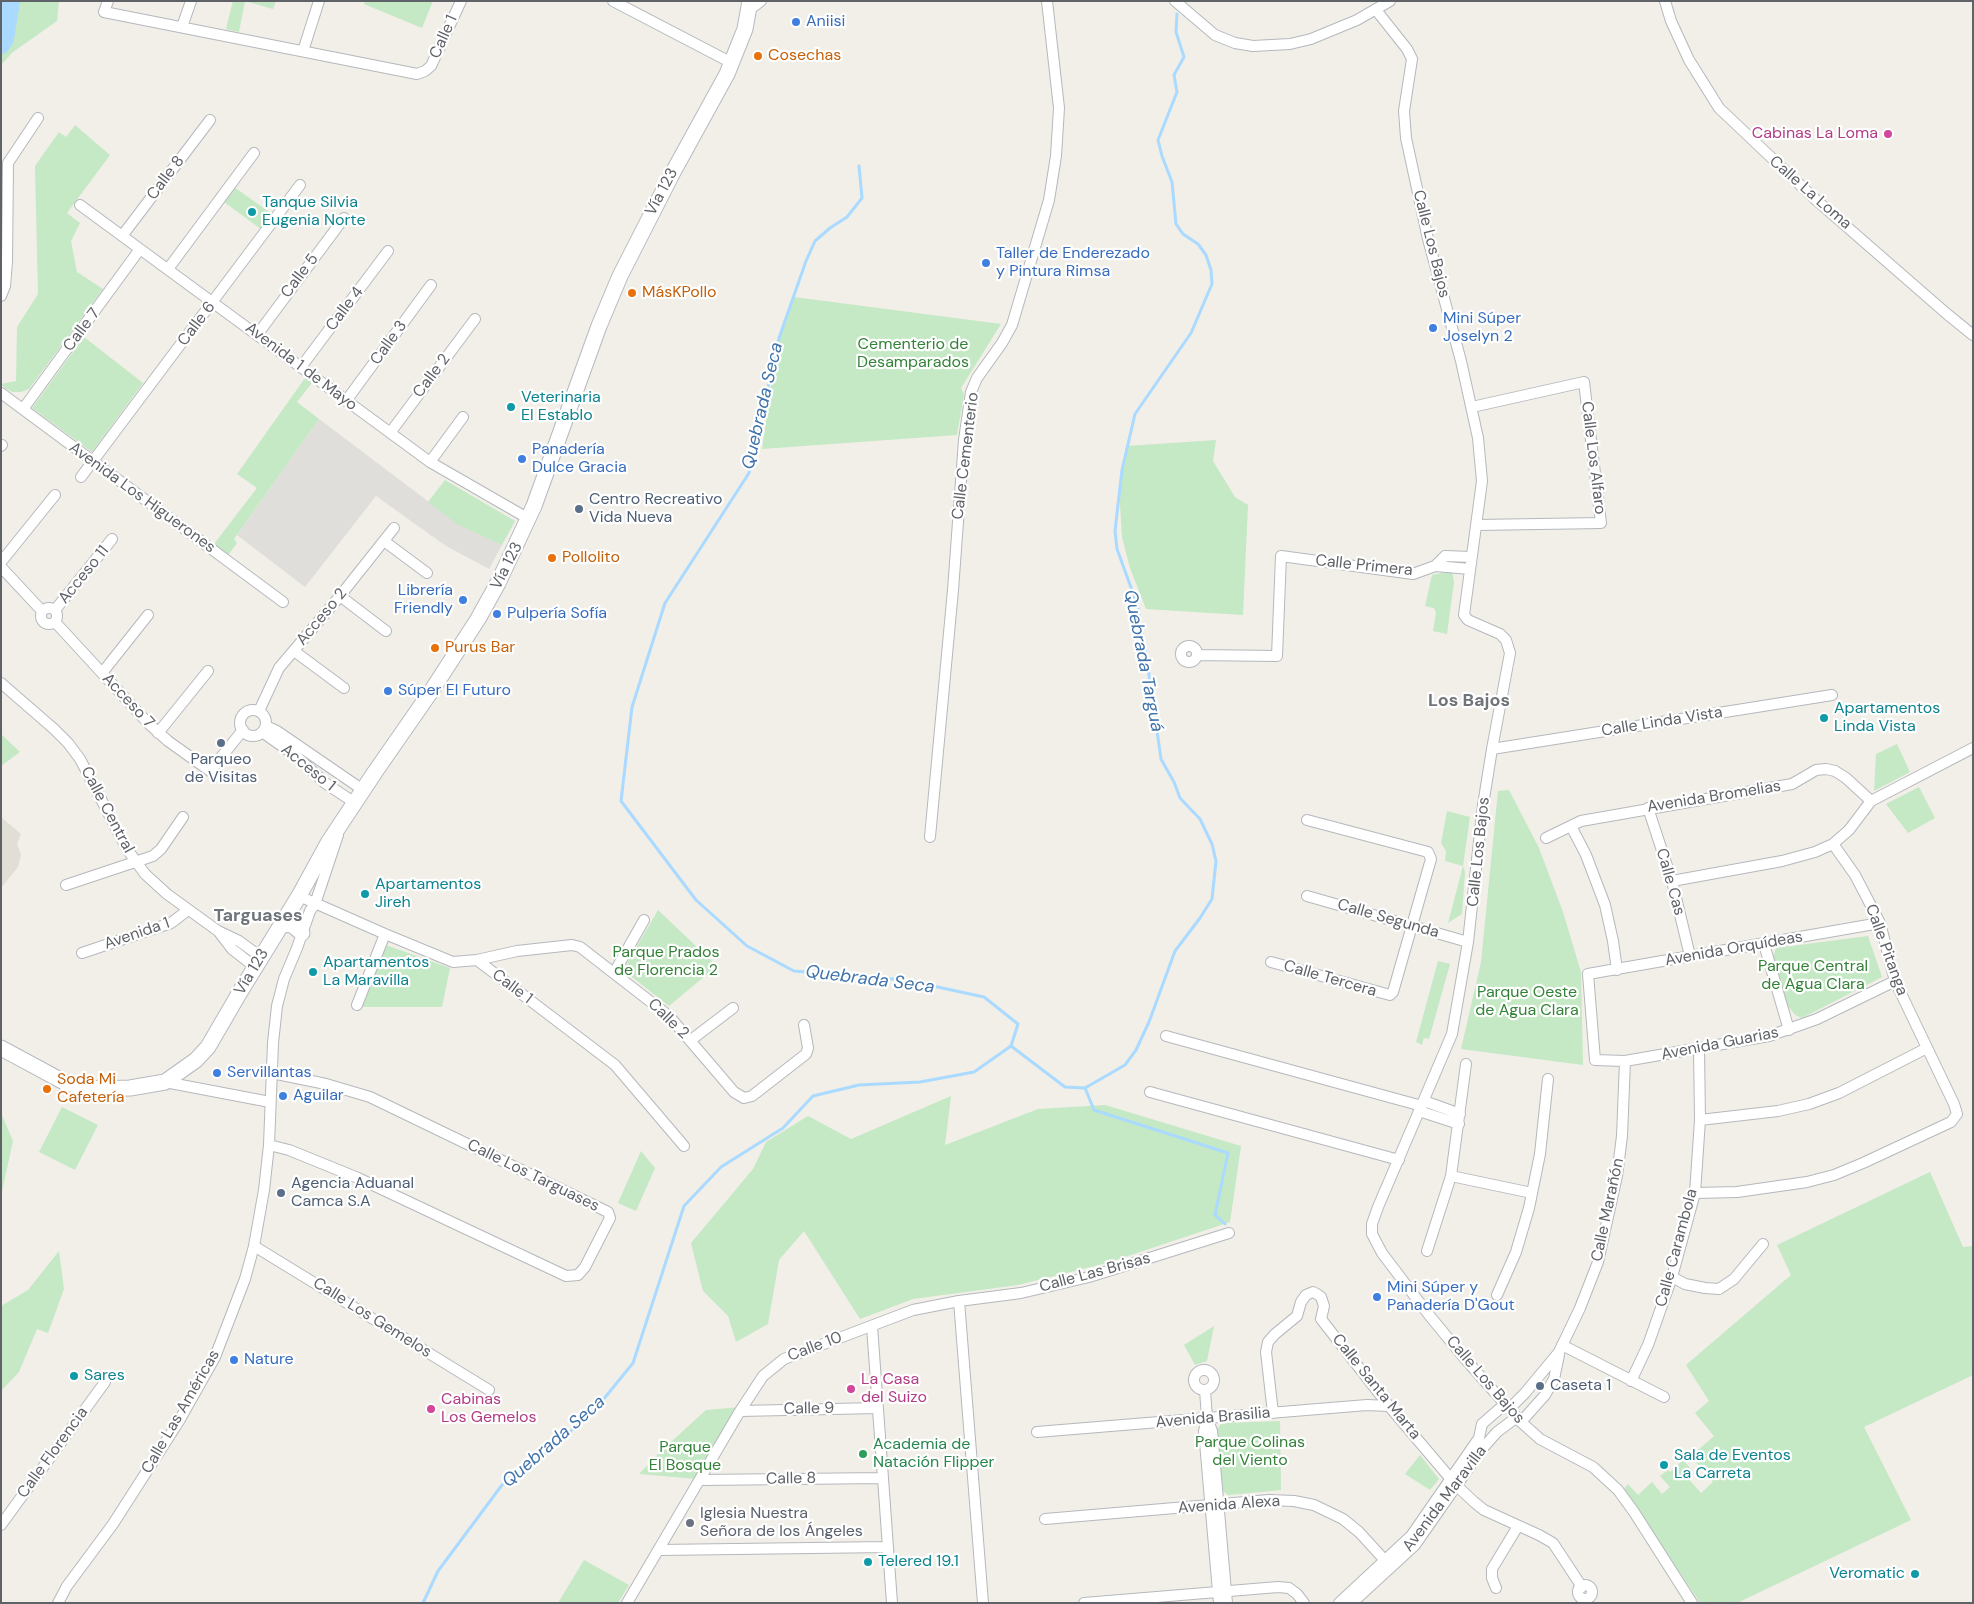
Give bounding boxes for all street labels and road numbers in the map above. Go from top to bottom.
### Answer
street label: Calle 1 [426,12,462,62]
street label: Calle 8 [143,152,189,204]
street label: Calle La Loma [1765,152,1855,234]
street label: Vía 123 [642,165,682,219]
street label: Calle Los Bajos [1408,188,1454,300]
street label: Calle 5 [277,250,323,302]
street label: Calle 4 [322,283,368,335]
street label: Calle 6 [174,298,220,350]
street label: Calle 7 [60,305,104,355]
street label: Calle 3 [367,317,411,369]
street label: Avenida 1 de Mayo [241,319,361,415]
street label: Calle 2 [409,350,455,402]
street label: Calle Cementerio [949,391,983,521]
street label: Calle Los Alfaro [1577,400,1609,516]
street label: Avenida Los Higuerones [65,438,219,558]
street label: Vía 123 [487,539,527,593]
street label: Acceso 11 [55,542,113,608]
street label: Calle Primera [1314,551,1414,581]
street label: Acceso 2 [293,585,351,649]
street label: Acceso 7 [98,670,158,732]
street label: Calle Linda Vista [1600,703,1724,741]
street label: Acceso 1 [277,740,339,796]
street label: Calle Central [76,764,138,856]
street label: Avenida Bromelias [1646,777,1782,817]
street label: Calle Los Bajos [1464,796,1494,908]
street label: Calle Cas [1651,846,1689,918]
street label: Calle Segunda [1335,895,1441,943]
street label: Calle Pitanga [1861,902,1911,998]
street label: Avenida 1 [102,914,172,954]
street label: Avenida Orquídeas [1664,927,1804,971]
street label: Vía 123 [231,945,273,999]
street label: Calle Tercera [1281,957,1379,1001]
street label: Calle 1 [488,966,536,1008]
street label: Calle 2 [643,995,693,1043]
street label: Avenida Guarias [1660,1023,1780,1065]
street label: Calle Los Targuases [464,1136,602,1216]
street label: Calle Marañón [1588,1157,1628,1263]
street label: Calle Carambola [1652,1187,1702,1309]
street label: Calle Las Brisas [1037,1249,1153,1297]
street label: Calle Los Gemelos [309,1274,435,1362]
street label: Calle 10 [785,1328,845,1366]
street label: Calle Santa Marta [1328,1330,1424,1444]
street label: Calle Los Bajos [1442,1332,1528,1428]
street label: Calle Las Américas [138,1347,224,1477]
street label: Calle 9 [783,1399,835,1419]
street label: Avenida Brasilia [1155,1403,1271,1433]
street label: Calle Florencia [14,1404,92,1502]
street label: Avenida Maravilla [1399,1442,1491,1556]
street label: Calle 8 [766,1469,816,1489]
street label: Avenida Alexa [1177,1492,1281,1518]

